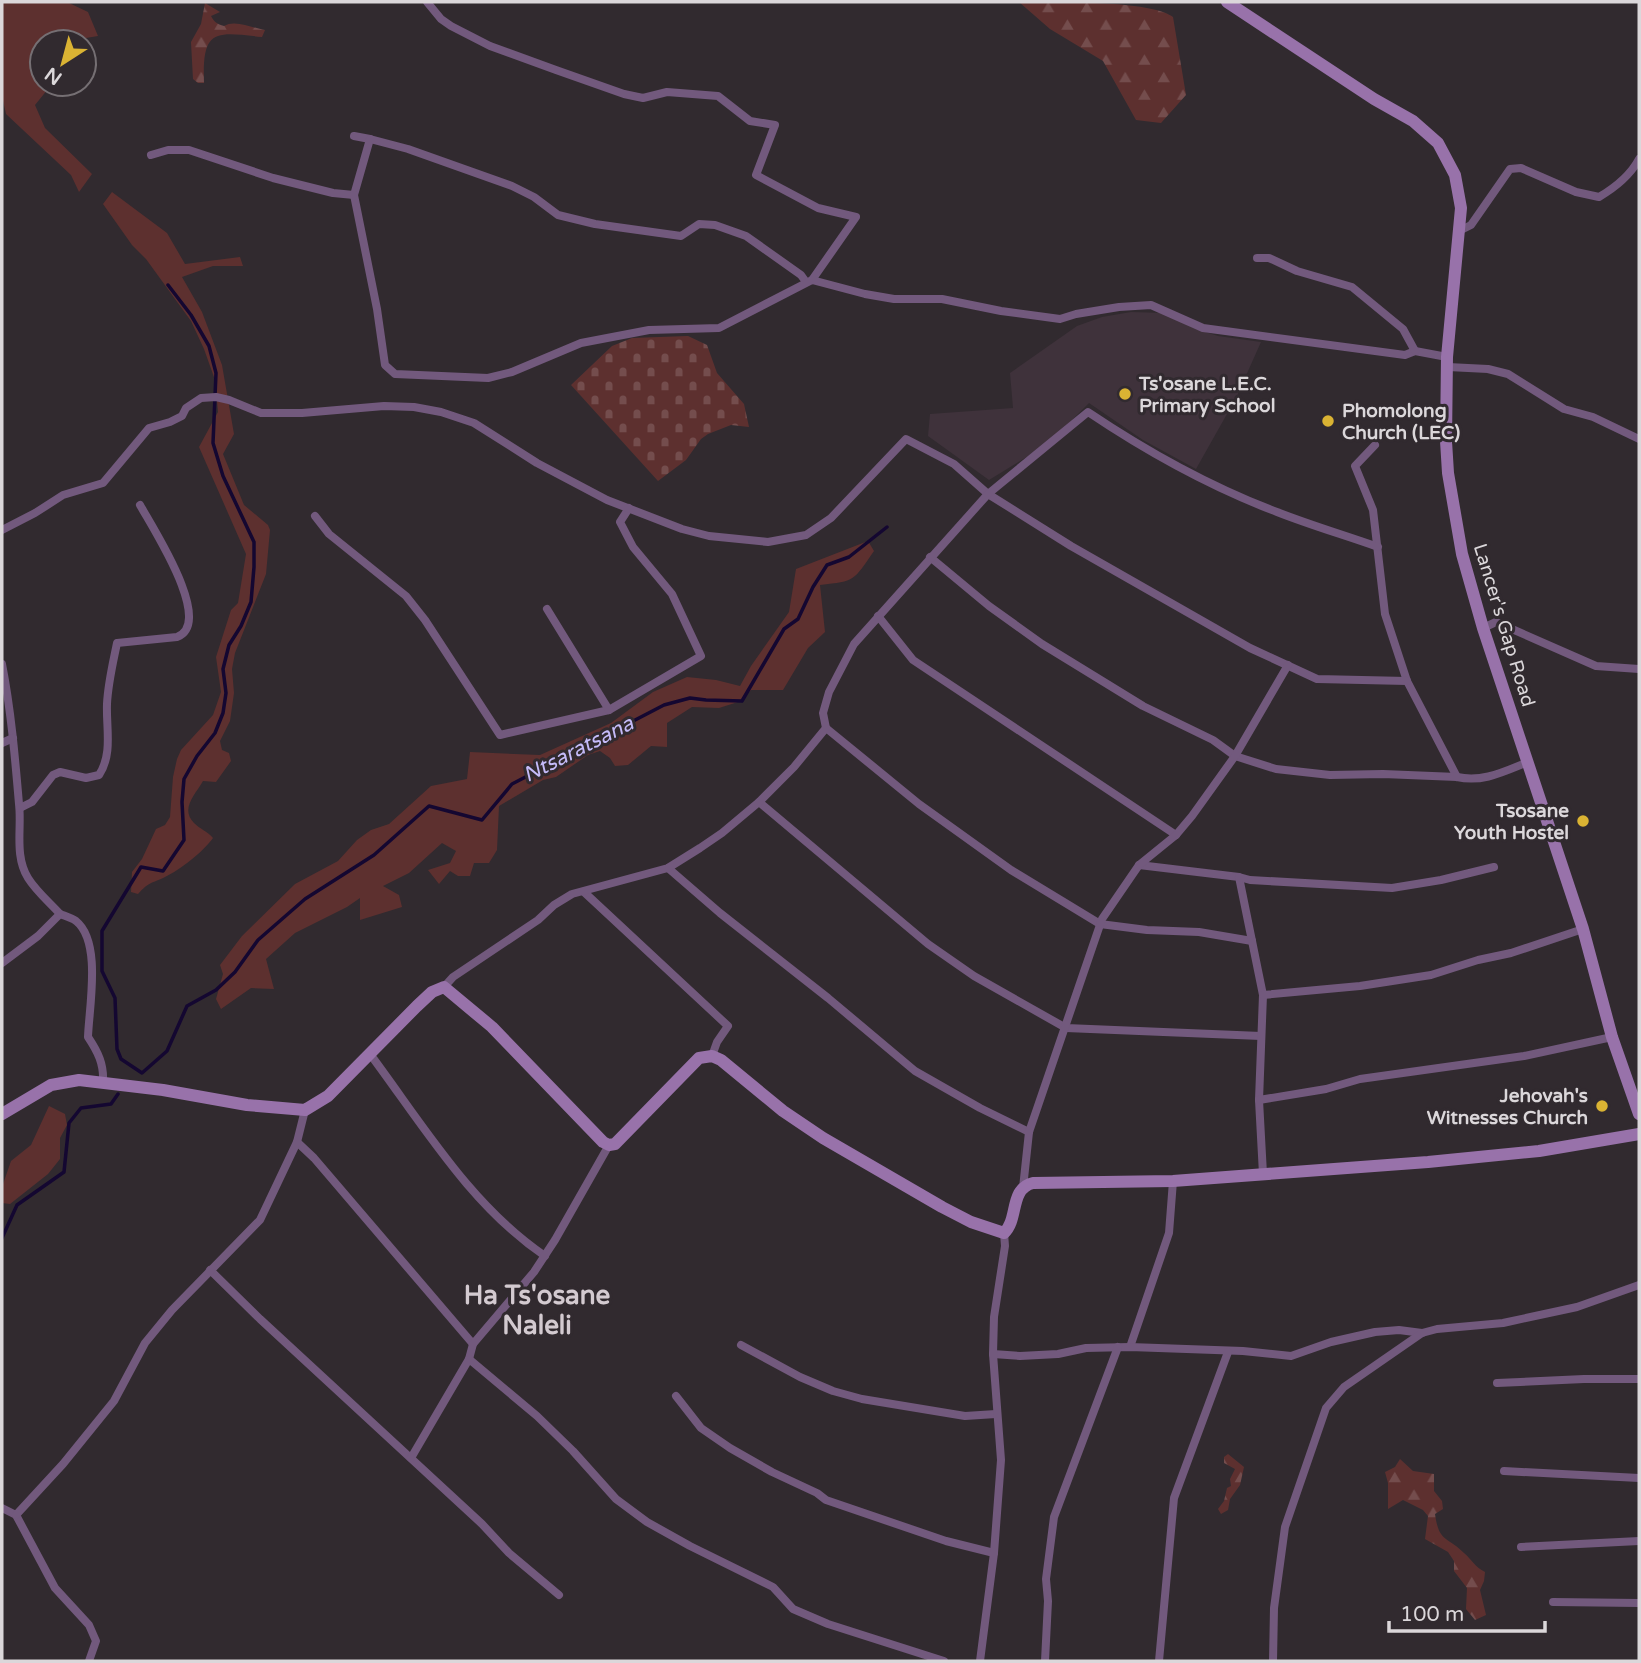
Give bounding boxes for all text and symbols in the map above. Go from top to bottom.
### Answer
north arrow [28,28,98,98]
text: N [41,63,66,89]
place label: Ts'osane L.E.C. Primary School [1138,373,1275,418]
marker: Ts'osane L.E.C. Primary School [1117,386,1133,402]
place label: Phomolong Church (LEC) [1342,400,1460,444]
marker: Phomolong Church (LEC) [1320,413,1336,429]
street label: Lancer's Gap Road [1469,541,1539,709]
water label: Ntsaratsana [519,710,639,788]
place label: Tsosane Youth Hostel [1454,800,1569,844]
marker: Tsosane Youth Hostel [1575,813,1591,829]
place label: Jehovah's Witnesses Church [1427,1085,1588,1129]
marker: Jehovah's Witnesses Church [1594,1098,1610,1114]
district label: Ha Ts'osane Naleli [464,1280,611,1341]
scale bar [1389,1590,1545,1634]
text: 100 m [1400,1602,1464,1627]

